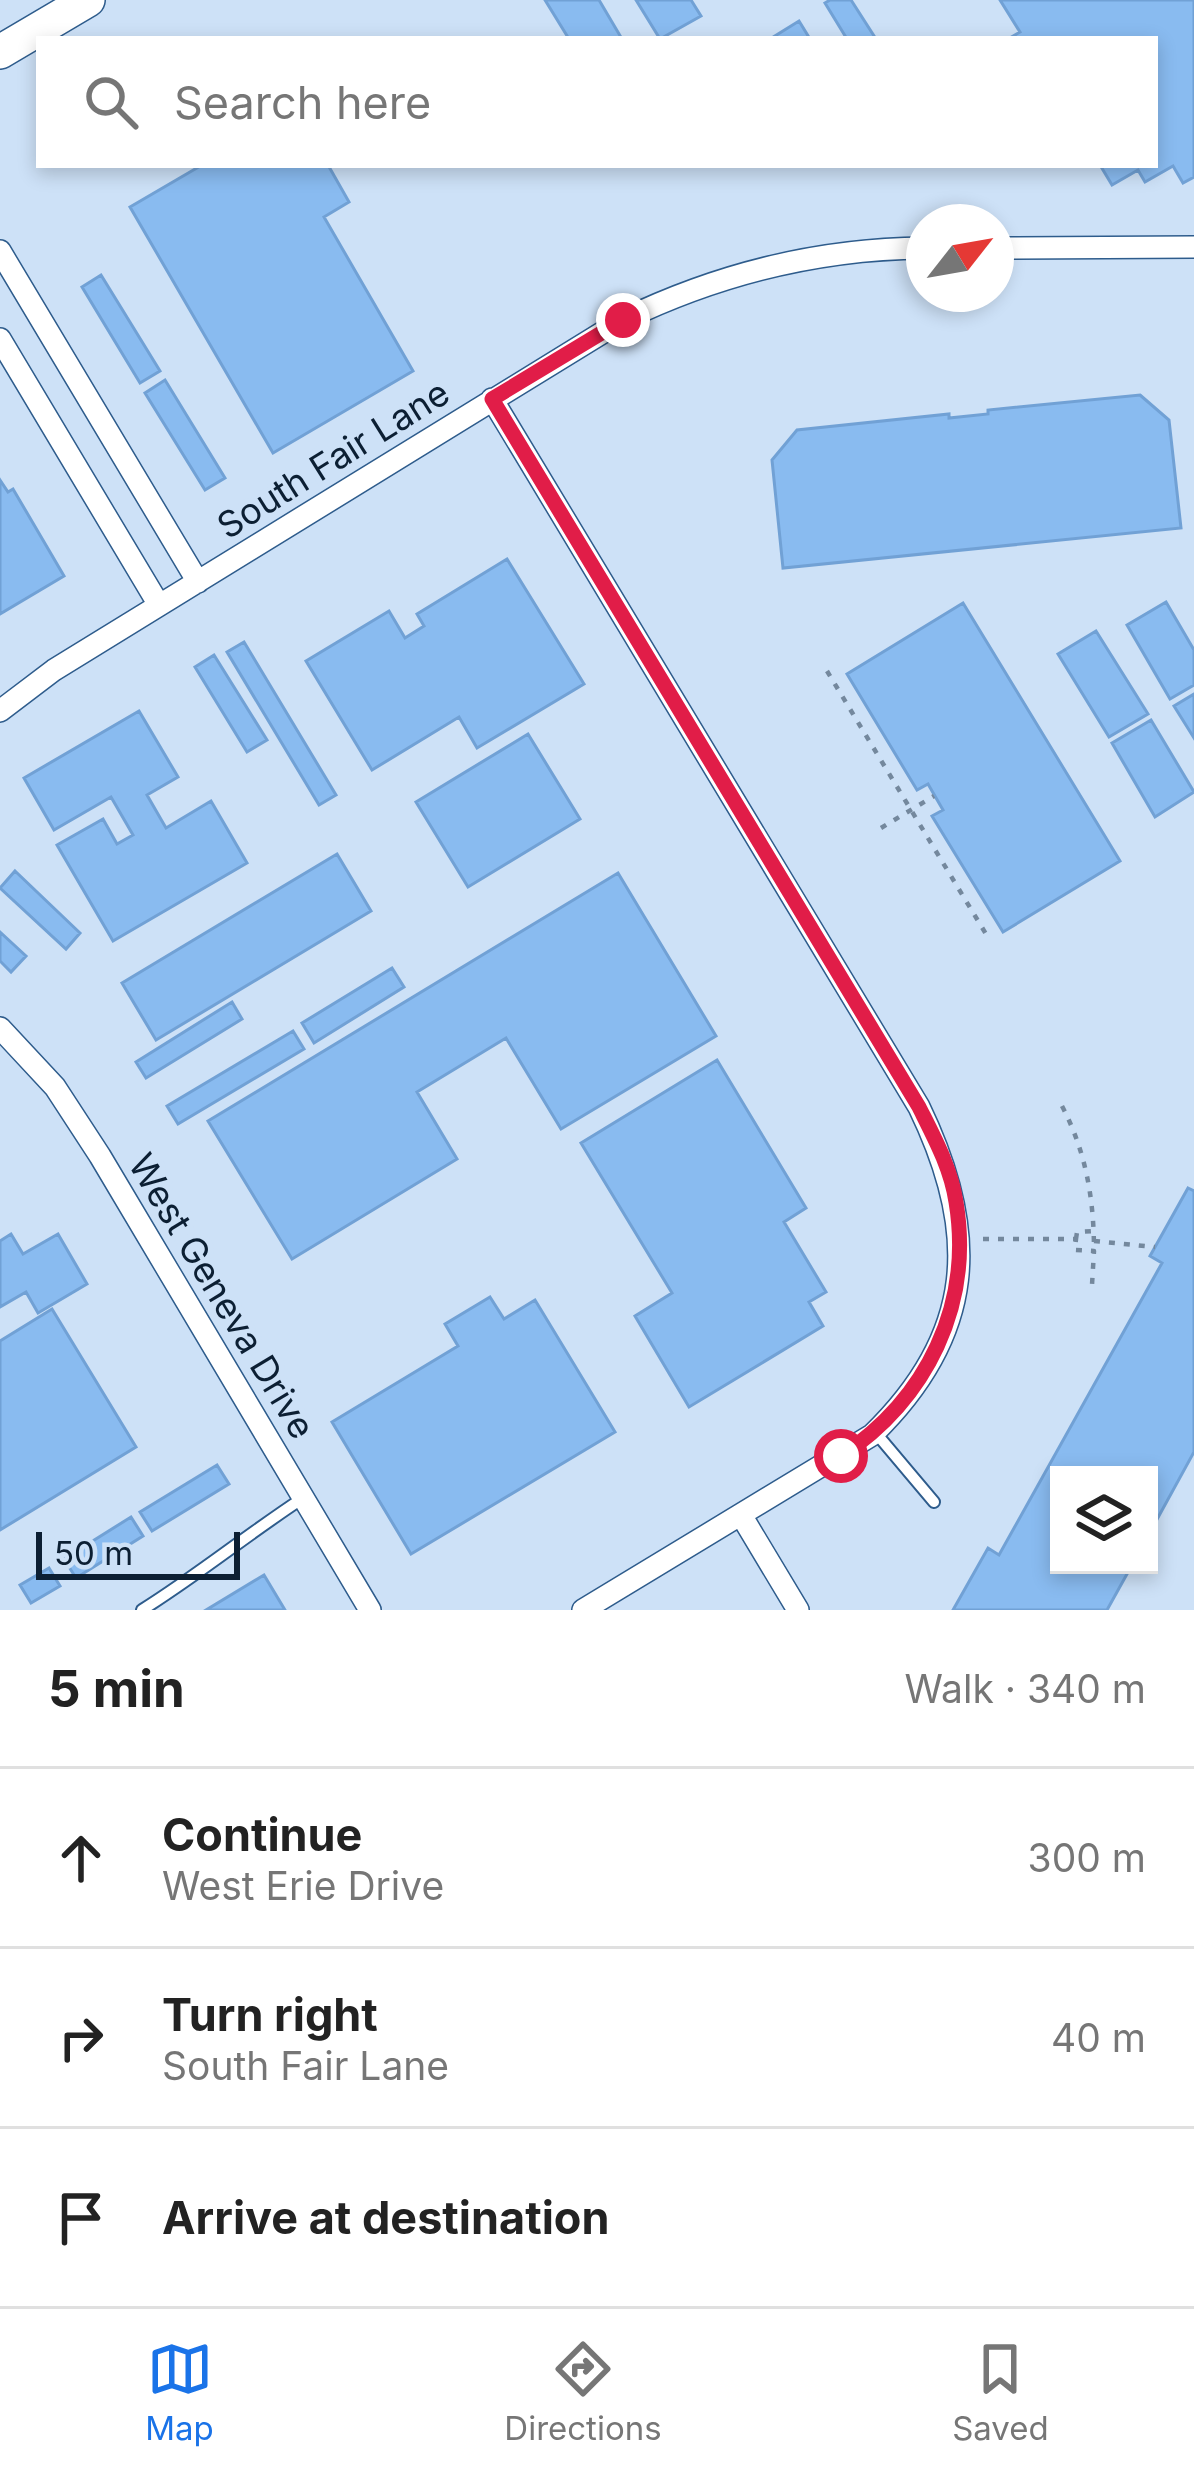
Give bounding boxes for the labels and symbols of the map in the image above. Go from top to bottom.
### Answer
north arrow [906,204,1014,312]
route end [596,293,650,347]
street label: South Fair Lane [209,370,457,548]
street label: West Geneva Drive [120,1146,324,1446]
route start [814,1429,868,1483]
scale bar [36,1526,240,1579]

